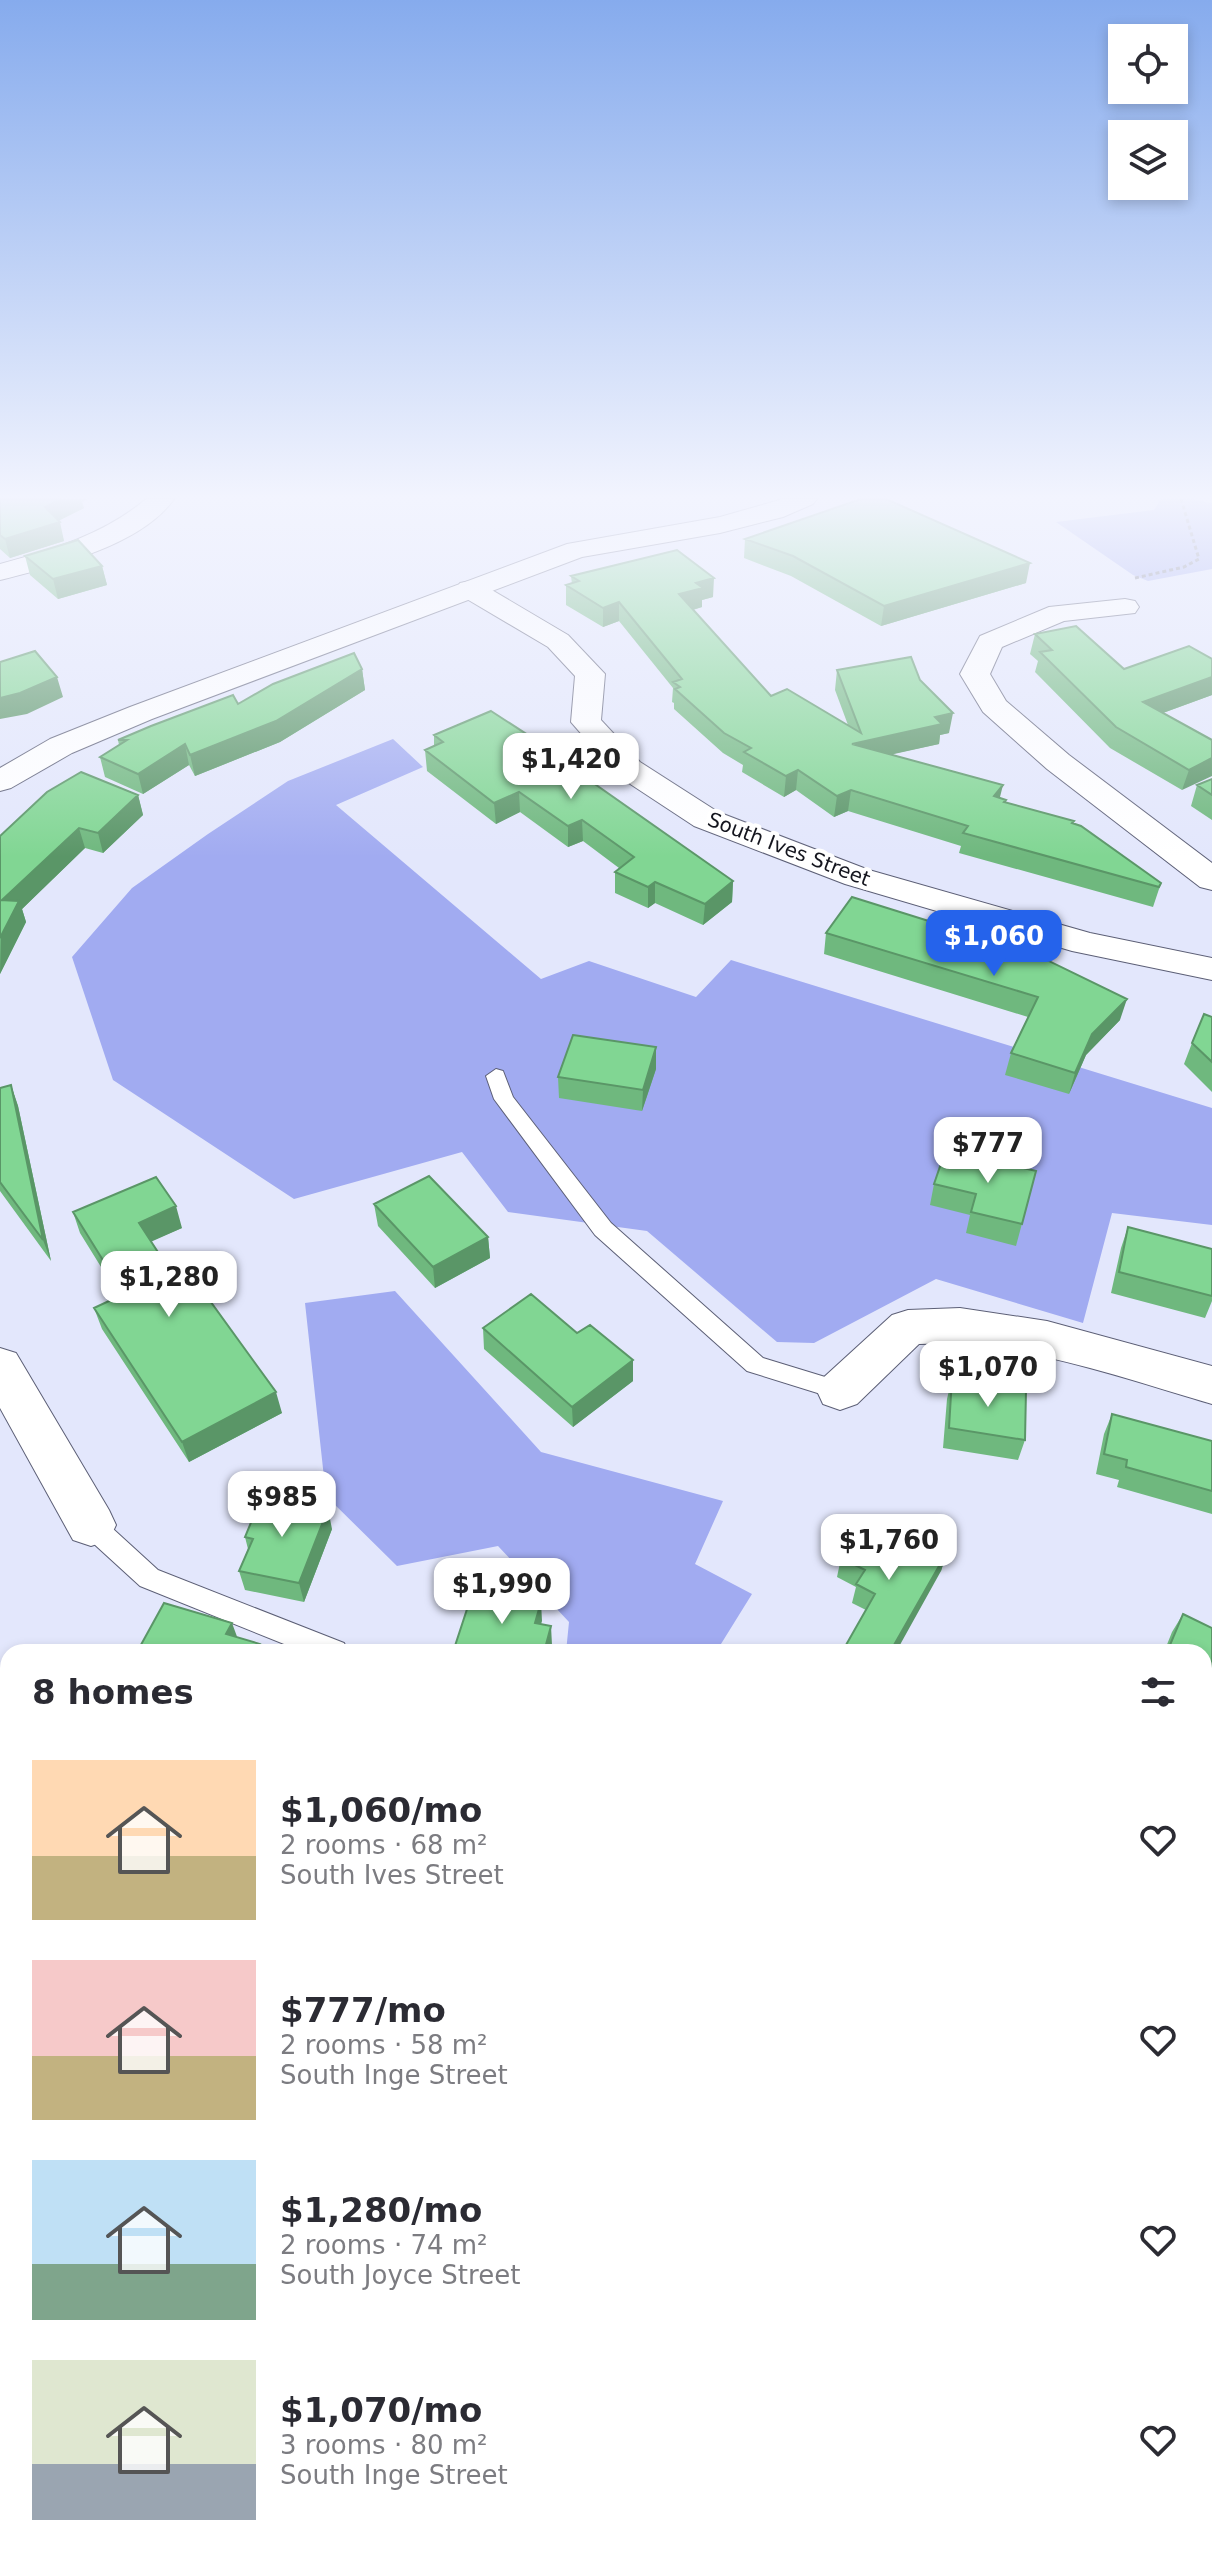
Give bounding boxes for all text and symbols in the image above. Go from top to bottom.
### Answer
map controls [1108,24,1188,200]
button: locate [1108,24,1188,104]
button: layers [1108,120,1188,200]
pin: $1,420 [506,733,636,801]
text: $1,420 [521,744,621,774]
street label: South Ives Street [704,807,874,891]
pin: $1,060 [929,910,1059,978]
text: $1,060 [944,921,1044,951]
pin: $777 [941,1117,1035,1185]
text: $777 [952,1128,1024,1158]
pin: $1,280 [104,1251,234,1319]
text: $1,280 [119,1262,219,1292]
pin: $1,070 [923,1341,1053,1409]
text: $1,070 [938,1352,1038,1382]
pin: $985 [235,1471,329,1539]
text: $985 [246,1482,318,1512]
pin: $1,760 [824,1514,954,1582]
text: $1,760 [839,1525,939,1555]
pin: $1,990 [437,1558,567,1626]
text: $1,990 [452,1569,552,1599]
icon: filters [1136,1670,1180,1714]
text: 8 homes [32,1672,194,1712]
text: $1,060/mo [280,1790,482,1830]
icon: home [96,1792,192,1888]
icon: heart [1136,1818,1180,1862]
text: 2 rooms · 68 m² [280,1830,488,1860]
text: South Ives Street [280,1860,504,1890]
text: $777/mo [280,1990,446,2030]
icon: home [96,1992,192,2088]
icon: heart [1136,2018,1180,2062]
text: 2 rooms · 58 m² [280,2030,488,2060]
text: South Inge Street [280,2060,508,2090]
text: $1,280/mo [280,2190,482,2230]
icon: home [96,2192,192,2288]
icon: heart [1136,2218,1180,2262]
text: 2 rooms · 74 m² [280,2230,488,2260]
text: South Joyce Street [280,2260,520,2290]
text: $1,070/mo [280,2390,482,2430]
icon: home [96,2392,192,2488]
icon: heart [1136,2418,1180,2462]
text: 3 rooms · 80 m² [280,2430,488,2460]
text: South Inge Street [280,2460,508,2490]

